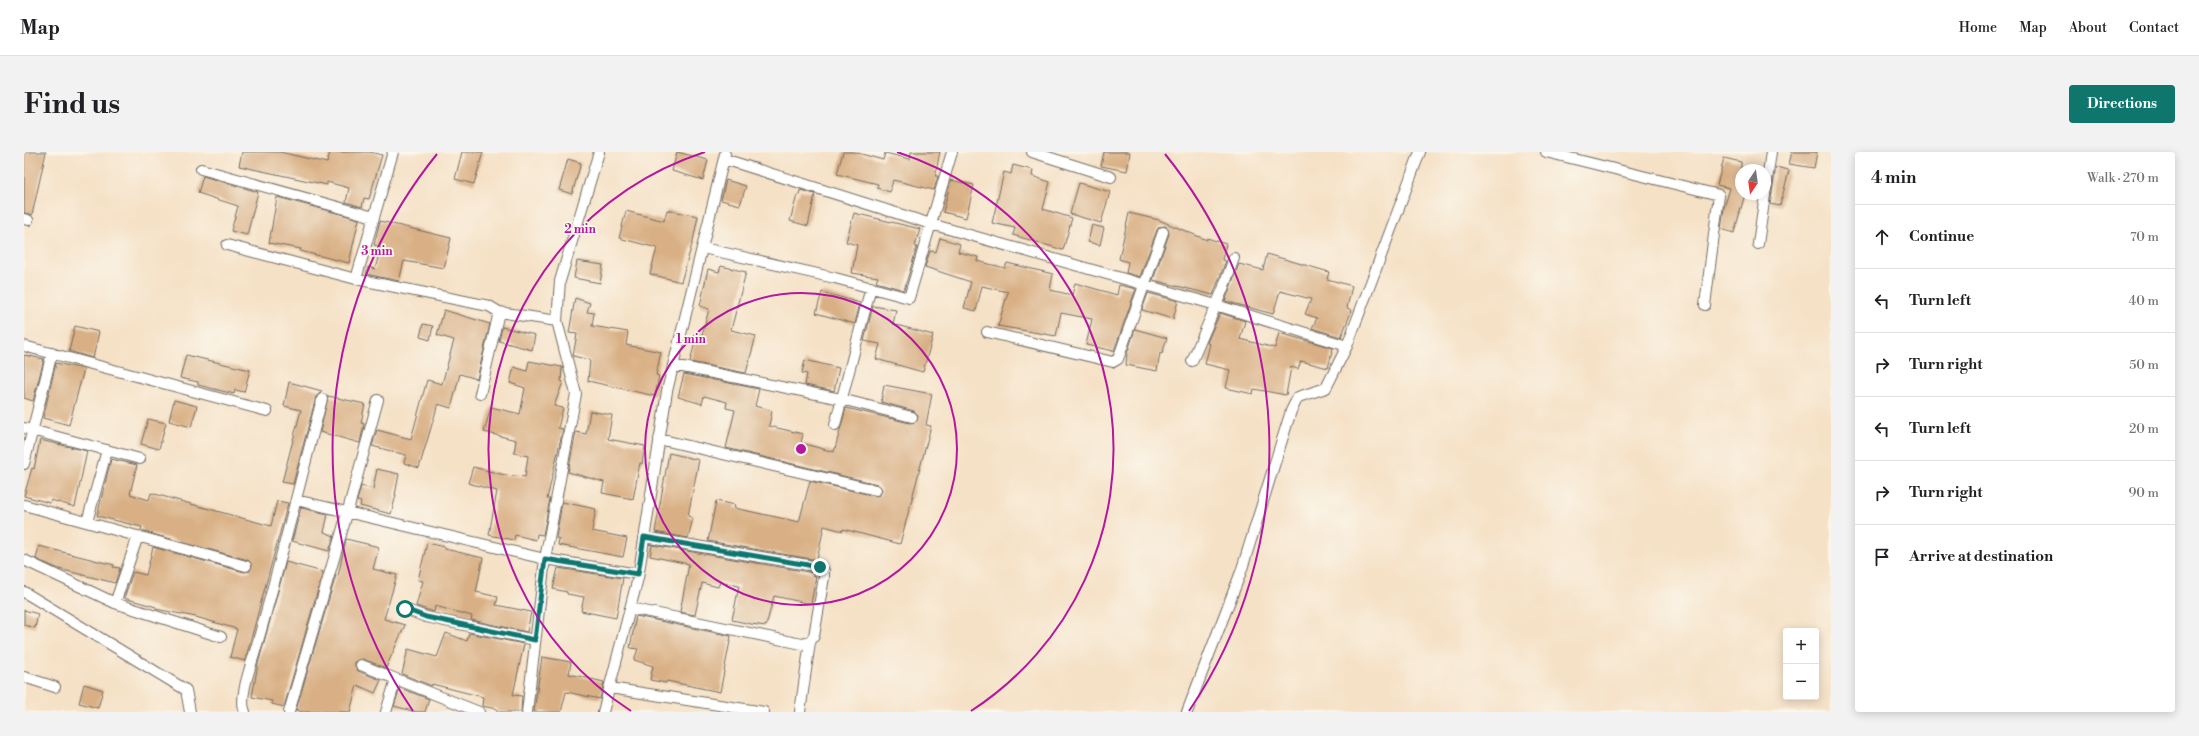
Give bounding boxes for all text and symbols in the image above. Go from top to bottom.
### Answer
text: Map [20,16,60,40]
text: Home [1959,19,1997,37]
text: Map [2019,19,2047,37]
text: About [2069,19,2107,37]
text: Contact [2129,19,2179,37]
button: Directions [2069,85,2175,123]
text: Find us [24,87,120,122]
north arrow [1735,164,1771,200]
text: 4 min [1871,167,1916,189]
text: Walk · 270 m [2087,170,2159,186]
text: 2 min [564,222,596,237]
icon: ahead [1871,226,1893,248]
text: Continue [1909,227,1974,246]
text: 70 m [2130,229,2159,245]
text: 3 min [361,244,393,259]
icon: left [1871,290,1893,312]
text: Turn left [1909,291,1971,310]
text: 40 m [2129,293,2159,309]
text: 1 min [676,332,707,347]
icon: right [1871,354,1893,376]
text: Turn right [1909,355,1983,374]
text: 50 m [2129,357,2159,373]
icon: left [1871,418,1893,440]
text: Turn left [1909,419,1971,438]
text: 20 m [2129,421,2159,437]
centre of rings [794,442,808,456]
icon: right [1871,482,1893,504]
text: Turn right [1909,483,1983,502]
text: 90 m [2128,485,2159,501]
icon: arrive [1871,546,1893,568]
text: Arrive at destination [1909,547,2053,566]
route end [811,558,829,576]
route start [396,600,414,618]
map controls [1783,628,1819,700]
button: + [1783,628,1819,664]
button: − [1783,664,1819,700]

